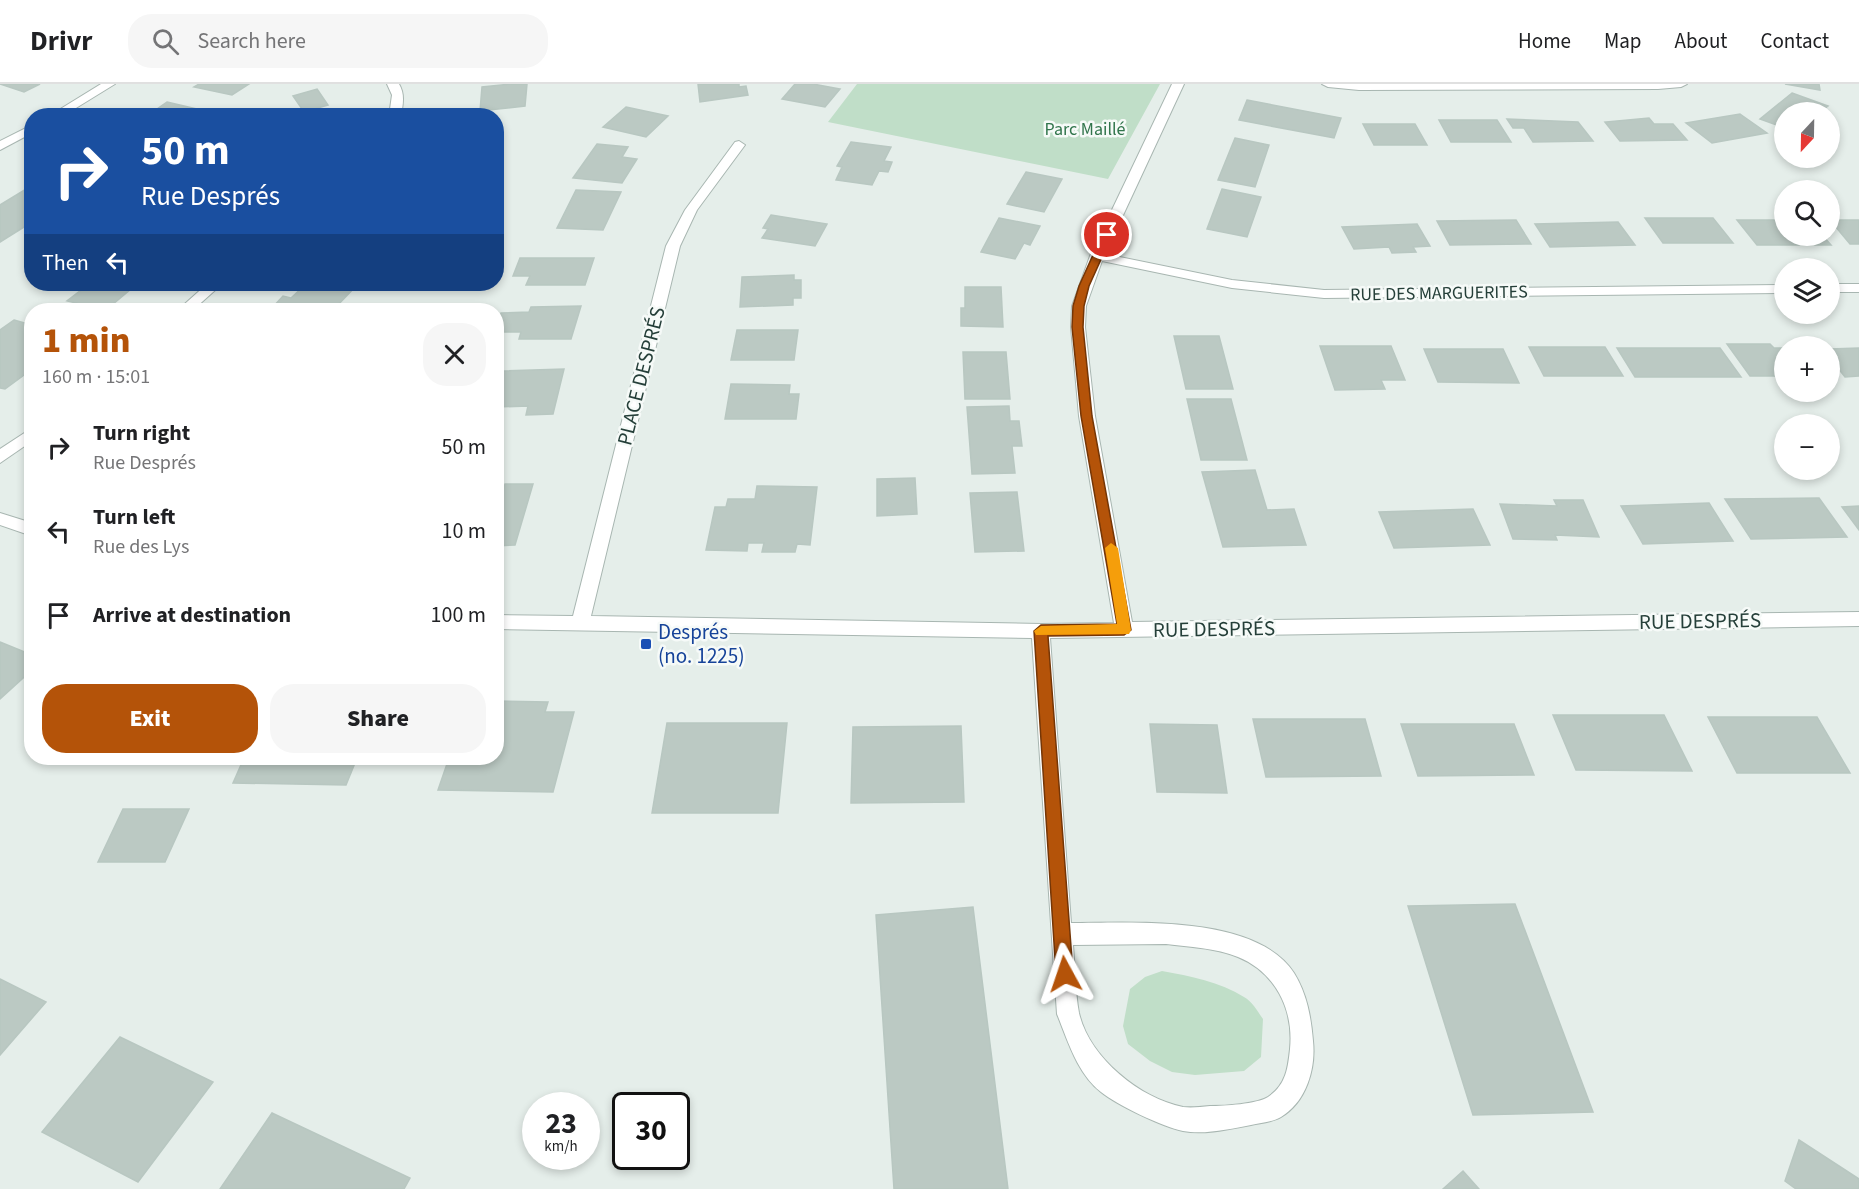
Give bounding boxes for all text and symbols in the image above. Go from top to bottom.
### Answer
search box [128,14,548,68]
text: Drivr [30,21,92,61]
icon: search [149,25,182,58]
text: Search here [197,25,306,57]
text: Home [1518,26,1571,56]
text: Map [1604,26,1642,56]
text: About [1675,26,1727,56]
text: Contact [1760,26,1829,56]
north arrow [1774,102,1840,168]
map controls [1774,102,1840,480]
park label: Parc Maillé [1044,117,1126,142]
text: 50 m [141,121,230,181]
icon: right [42,132,120,210]
text: Rue Després [141,177,280,216]
button: search [1774,180,1840,246]
pin [1081,209,1132,260]
icon: arrive [1090,218,1123,251]
icon: left [101,246,134,279]
text: Then [42,247,89,279]
button: layers [1774,258,1840,324]
street label: RUE DES MARGUERITES [1350,279,1528,308]
street label: PLACE DESPRÉS [609,304,673,448]
text: 1 min [42,315,130,366]
button: close [423,323,486,386]
button: + [1774,336,1840,402]
text: 160 m · 15:01 [42,363,150,391]
button: − [1774,414,1840,480]
text: Turn right [93,417,190,449]
icon: right [42,431,75,464]
text: 50 m [441,431,486,463]
text: Rue Després [93,449,196,477]
text: Turn left [93,501,175,533]
icon: left [42,515,75,548]
text: 10 m [441,515,486,547]
text: Rue des Lys [93,533,189,561]
icon: arrive [42,599,75,632]
text: Arrive at destination [93,599,291,631]
text: 100 m [431,599,486,631]
street label: RUE DESPRÉS [1639,605,1761,637]
street label: RUE DESPRÉS [1153,613,1275,645]
place label: Després (no. 1225) [658,617,745,671]
marker: Després (no. 1225) [639,637,653,651]
button: Exit [42,684,258,753]
button: Share [270,684,486,753]
position arrow [1033,942,1097,1006]
speed limit sign: 30 [612,1092,690,1170]
text: 23 [545,1102,577,1145]
text: km/h [544,1136,578,1157]

